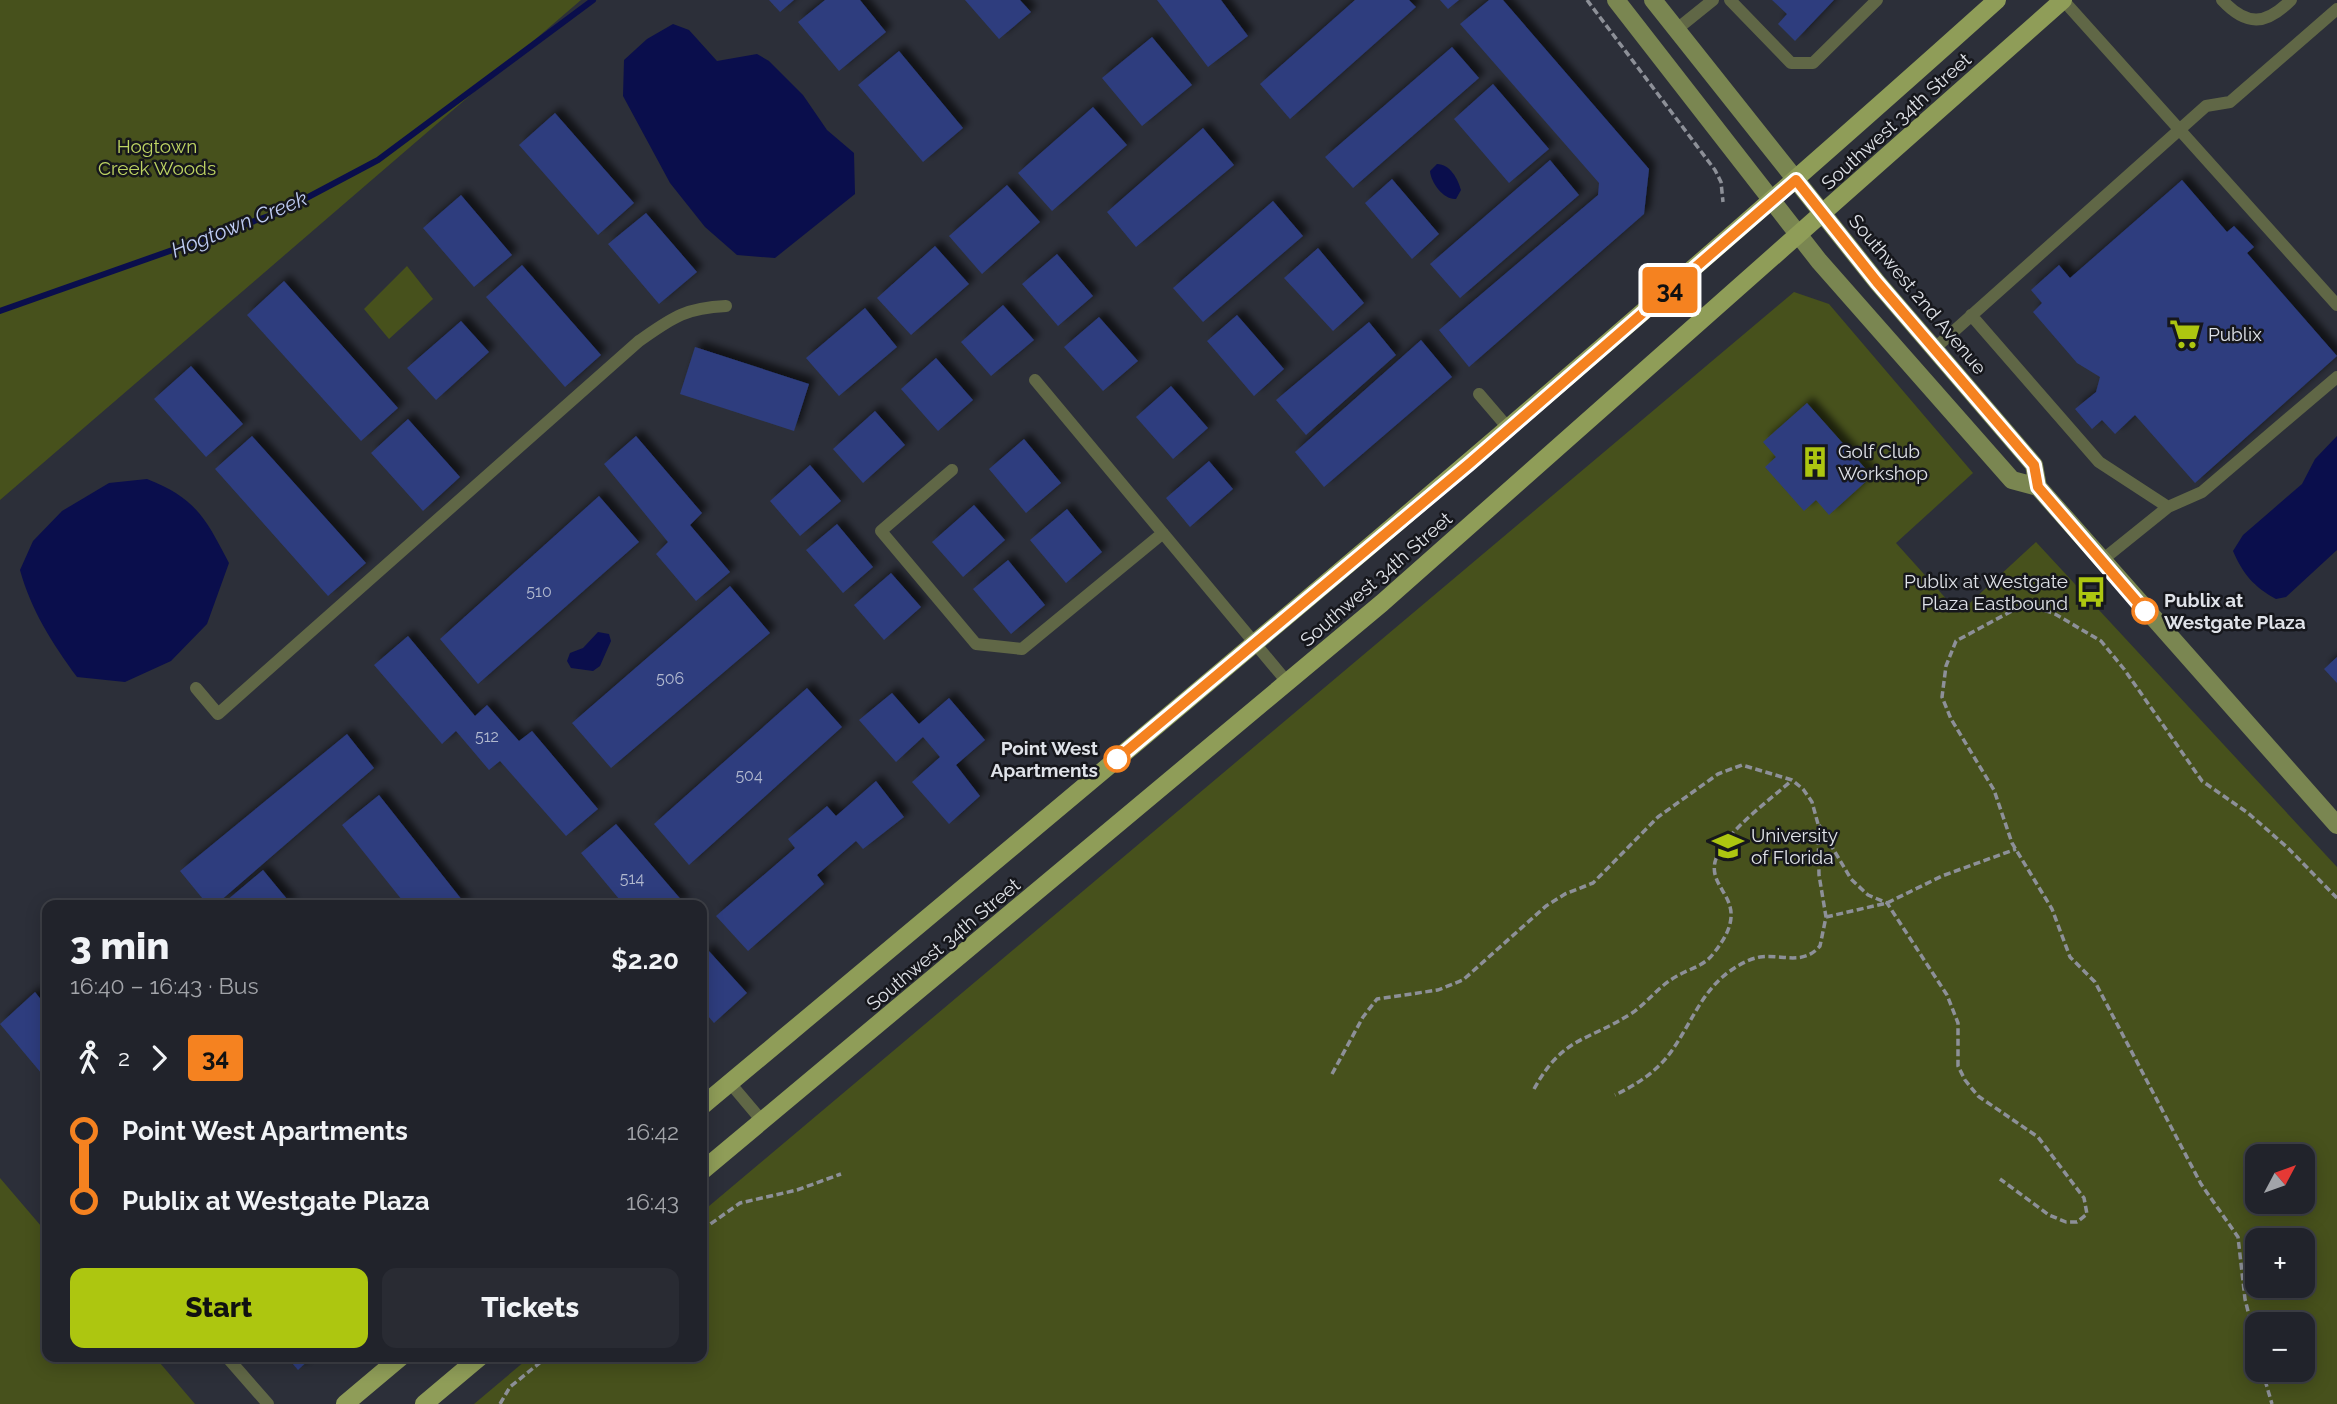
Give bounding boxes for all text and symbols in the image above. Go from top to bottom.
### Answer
street label: Southwest 34th Street [1817,48,1976,194]
park label: Hogtown Creek Woods [98,135,216,179]
water label: Hogtown Creek [167,185,311,263]
street label: Southwest 2nd Avenue [1845,210,1991,378]
line badge: 34 [1638,267,1702,313]
text: 34 [1656,275,1684,304]
supermarket icon: Publix [2168,317,2202,351]
place label: Publix [2208,323,2262,345]
place label: Golf Club Workshop [1838,440,1928,484]
building icon: Golf Club Workshop [1798,445,1832,479]
street label: Southwest 34th Street [1296,507,1457,651]
place label: Publix at Westgate Plaza Eastbound [1904,570,2068,614]
bus stop icon: Publix at Westgate Plaza Eastbound [2074,575,2108,609]
house number: 510 [526,582,552,601]
place label: Publix at Westgate Plaza [2164,589,2306,633]
marker: Publix at Westgate Plaza [2132,598,2158,624]
house number: 506 [656,669,684,688]
house number: 512 [475,727,499,746]
place label: Point West Apartments [990,737,1099,781]
marker: Point West Apartments [1104,746,1130,772]
house number: 504 [735,766,763,785]
place label: University of Florida [1751,824,1838,868]
school or university icon: University of Florida [1711,829,1745,863]
house number: 514 [620,869,644,888]
street label: Southwest 34th Street [862,873,1025,1015]
text: 3 min [70,923,170,968]
text: $2.20 [611,945,679,975]
text: 16:40 – 16:43 · Bus [70,972,259,999]
icon: walk [70,1039,108,1077]
icon: forward [140,1039,178,1077]
text: 34 [202,1043,229,1072]
text: 2 [118,1044,130,1071]
text: Point West Apartments [122,1116,408,1146]
text: 16:42 [626,1118,679,1145]
north arrow [2245,1144,2315,1214]
map controls [2245,1144,2315,1382]
text: Publix at Westgate Plaza [122,1186,430,1216]
text: 16:43 [626,1188,679,1215]
button: + [2245,1228,2315,1298]
button: Start [70,1268,368,1348]
button: Tickets [382,1268,679,1348]
button: − [2245,1312,2315,1382]

